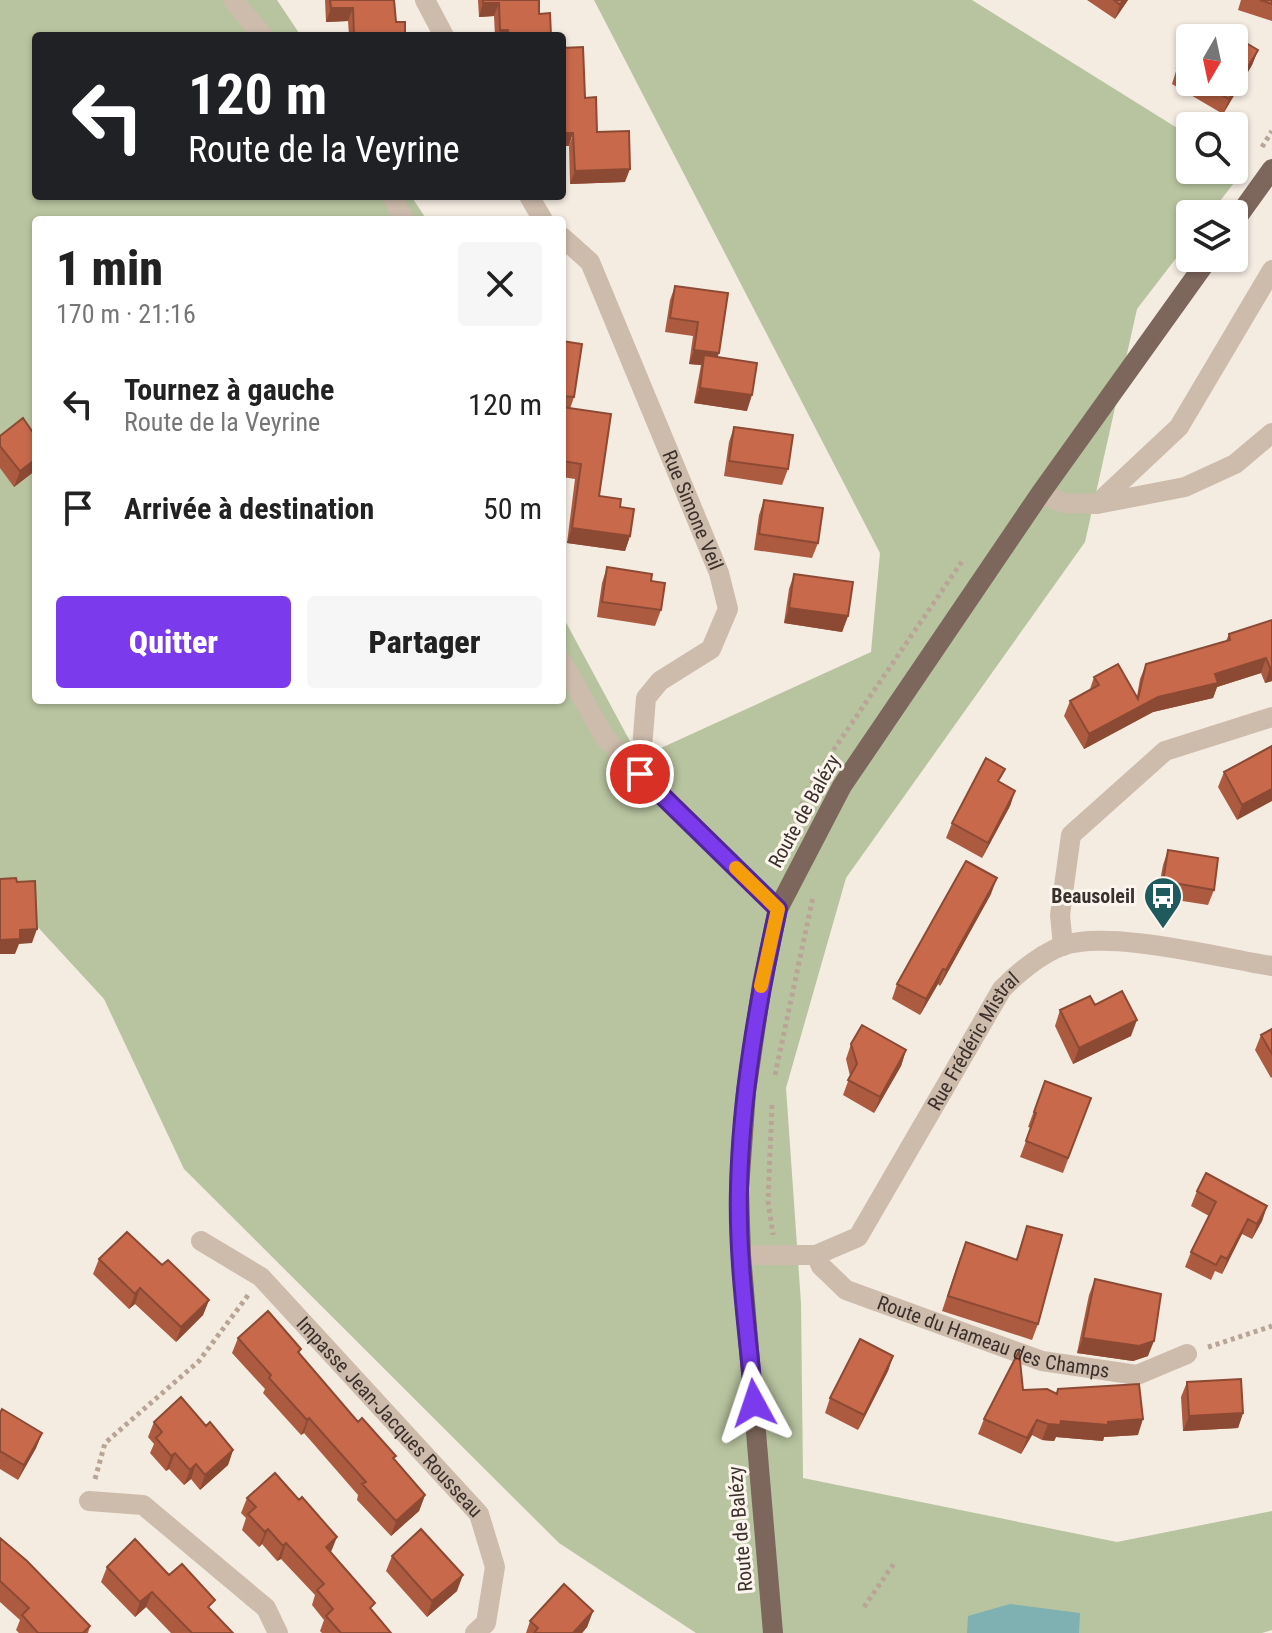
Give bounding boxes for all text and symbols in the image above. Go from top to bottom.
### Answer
north arrow [1176,24,1248,96]
map controls [1176,24,1248,272]
text: 120 m [188,62,327,128]
icon: left [56,64,160,168]
button: search [1176,112,1248,184]
text: Route de la Veyrine [188,129,460,171]
button: layers [1176,200,1248,272]
text: 1 min [56,240,163,297]
button: close [458,242,542,326]
text: 170 m · 21:16 [56,299,196,329]
text: Tournez à gauche [124,372,334,407]
icon: left [56,382,100,426]
text: 120 m [468,387,542,422]
text: Route de la Veyrine [124,407,320,437]
street label: Rue Simone Veil [657,447,728,573]
icon: arrive [56,486,100,530]
text: Arrivée à destination [124,491,374,526]
text: 50 m [483,491,542,526]
button: Quitter [56,596,291,688]
button: Partager [307,596,542,688]
pin [606,740,674,808]
street label: Route de Balézy [763,750,845,872]
icon: arrive [618,752,662,796]
bus stop icon: Beausoleil [1142,875,1184,930]
place label: Beausoleil [1051,884,1135,908]
street label: Rue Frédéric Mistral [922,967,1024,1115]
street label: Route du Hameau des Champs [874,1290,1111,1383]
street label: Impasse Jean-Jacques Rousseau [292,1312,488,1522]
position arrow [712,1361,796,1445]
street label: Route de Balézy [723,1465,757,1593]

